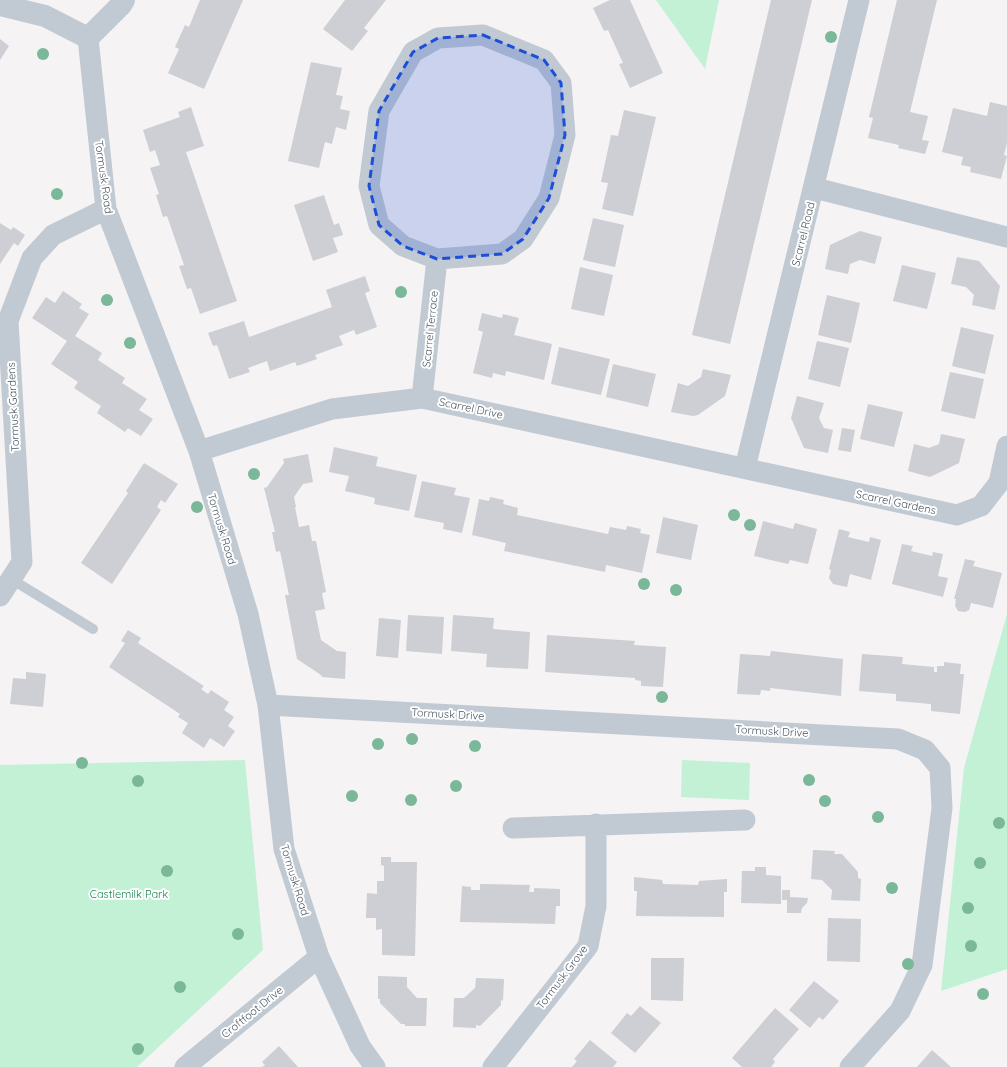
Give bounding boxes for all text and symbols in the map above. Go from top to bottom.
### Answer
street label: Tormusk Road [92,139,116,215]
street label: Scarrel Road [788,200,818,268]
street label: Scarrel Terrace [419,290,441,368]
street label: Tormusk Gardens [4,362,22,452]
street label: Scarrel Drive [438,394,504,422]
street label: Scarrel Gardens [855,487,937,517]
street label: Tormusk Road [205,492,239,566]
street label: Tormusk Drive [411,705,485,723]
street label: Tormusk Drive [735,722,809,740]
street label: Tormusk Road [278,843,312,917]
park label: Castlemilk Park [90,887,168,901]
street label: Tormusk Grove [533,942,591,1012]
street label: Croftfoot Drive [218,983,286,1041]

